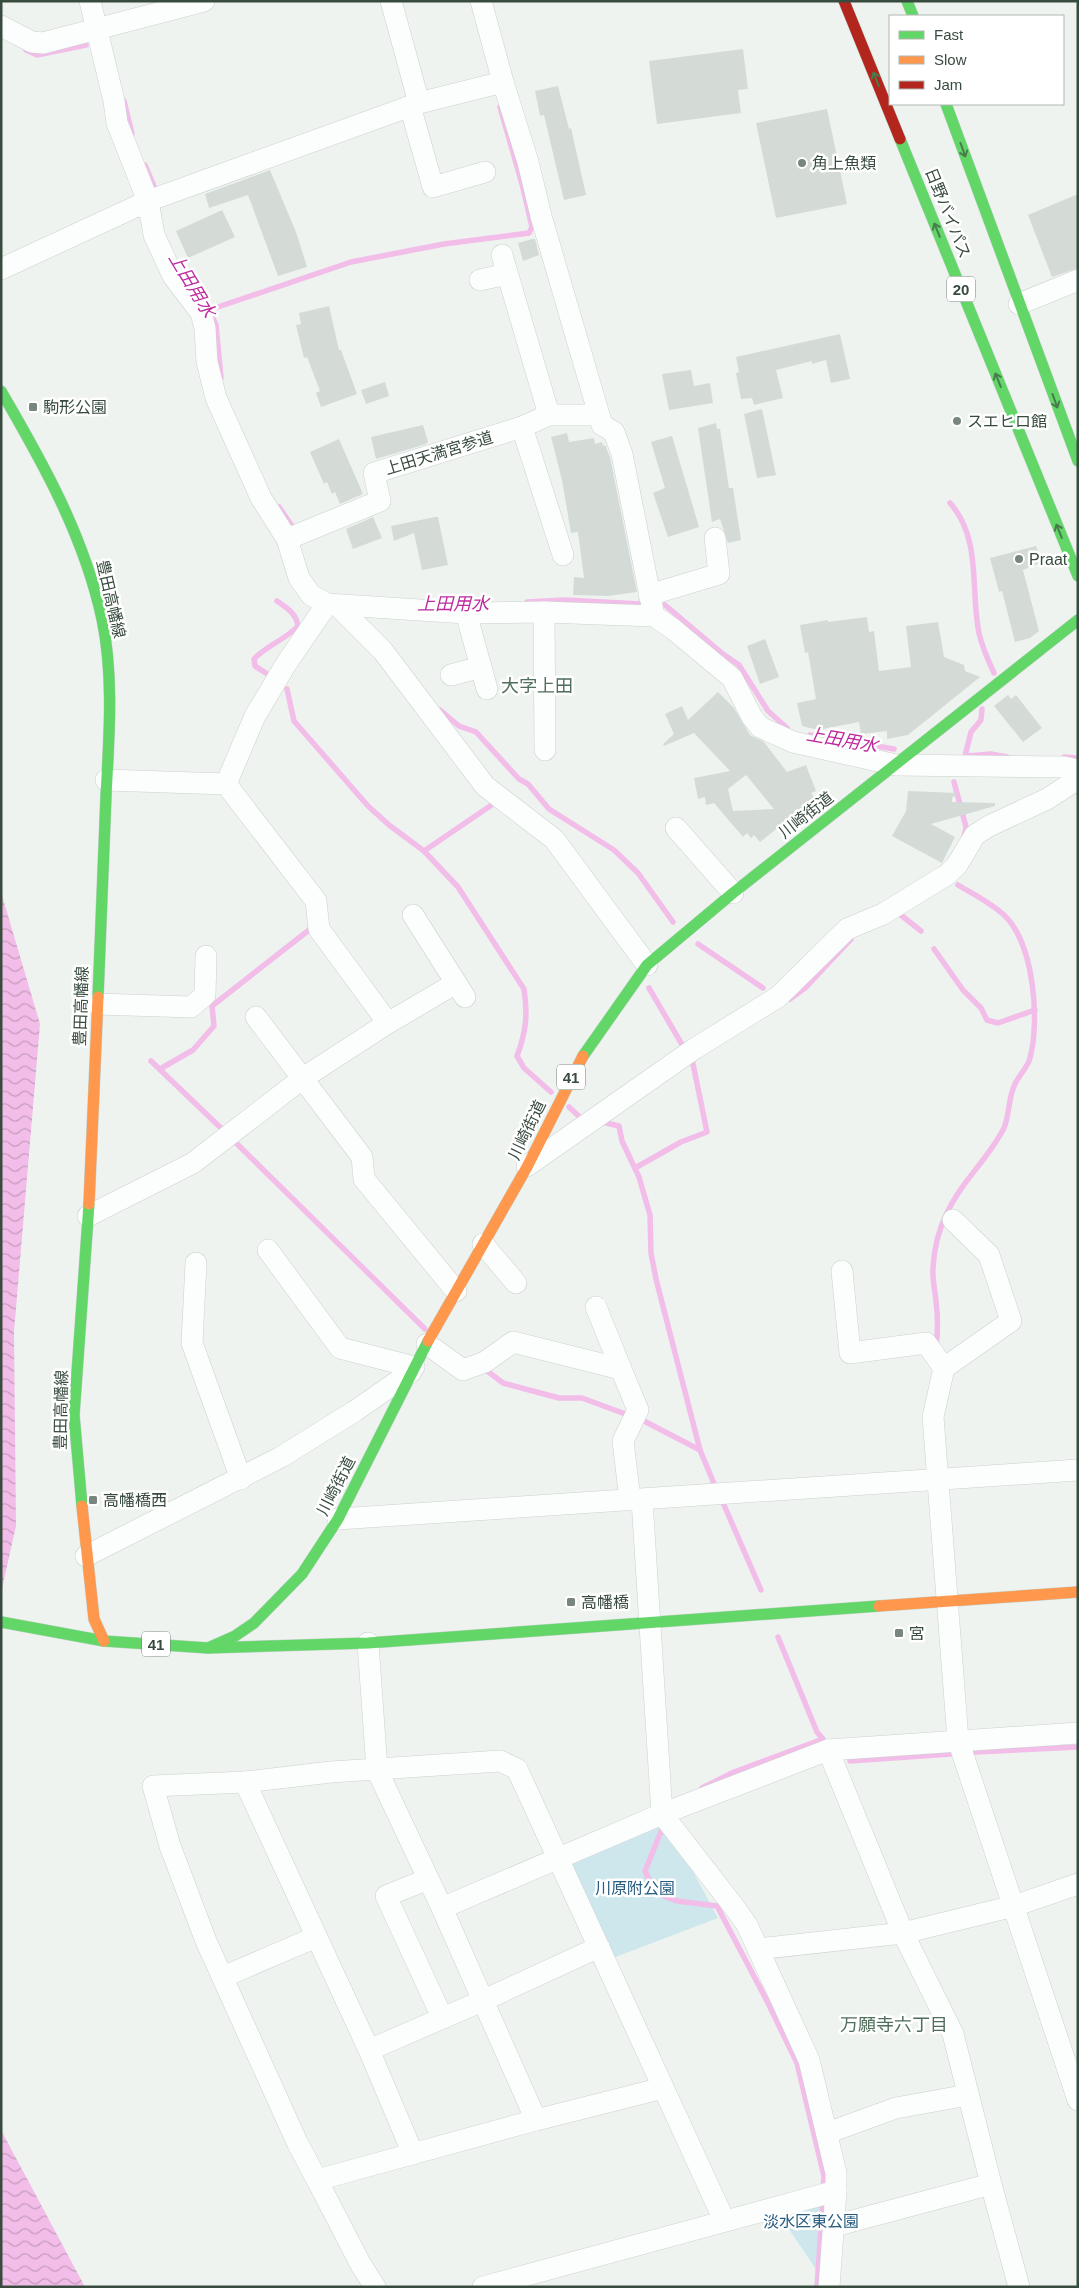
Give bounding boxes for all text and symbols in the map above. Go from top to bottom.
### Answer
legend [889,15,1064,105]
text: Fast [934,26,964,43]
text: Slow [934,51,967,68]
one-way arrow [870,72,880,87]
text: Jam [934,76,962,93]
one-way arrow [959,141,968,157]
place label: 角上魚類 [812,154,876,172]
marker: 角上魚類 [796,157,808,169]
street label: 日野バイパス [922,165,974,261]
one-way arrow [932,223,941,238]
water label: 上田用水 [165,249,220,323]
road number: 20 [947,276,975,302]
one-way arrow [993,373,1003,388]
one-way arrow [1051,393,1060,408]
place label: 駒形公園 [43,399,107,416]
marker: 駒形公園 [27,401,39,413]
place label: スエヒロ館 [967,413,1047,430]
marker: スエヒロ館 [951,415,963,427]
street label: 上田天満宮参道 [383,428,495,478]
one-way arrow [1054,524,1063,539]
place label: Praat [1029,551,1068,568]
marker: Praat [1013,553,1025,565]
street label: 豊田高幡線 [94,558,128,640]
water label: 上田用水 [417,594,491,614]
district label: 大字上田 [501,676,573,696]
water label: 上田用水 [805,724,881,756]
street label: 川崎街道 [776,789,836,841]
street label: 豊田高幡線 [71,966,91,1046]
road number: 41 [557,1064,585,1090]
street label: 川崎街道 [505,1098,549,1162]
street label: 豊田高幡線 [52,1370,70,1450]
street label: 川崎街道 [314,1454,358,1518]
place label: 高幡橋西 [103,1492,167,1509]
marker: 高幡橋西 [87,1494,99,1506]
place label: 高幡橋 [581,1594,629,1611]
marker: 高幡橋 [565,1596,577,1608]
place label: 宮 [909,1625,925,1642]
marker: 宮 [893,1627,905,1639]
road number: 41 [142,1632,170,1656]
park label: 川原附公園 [595,1880,675,1897]
district label: 万願寺六丁目 [840,2015,948,2035]
park label: 淡水区東公園 [763,2213,859,2230]

